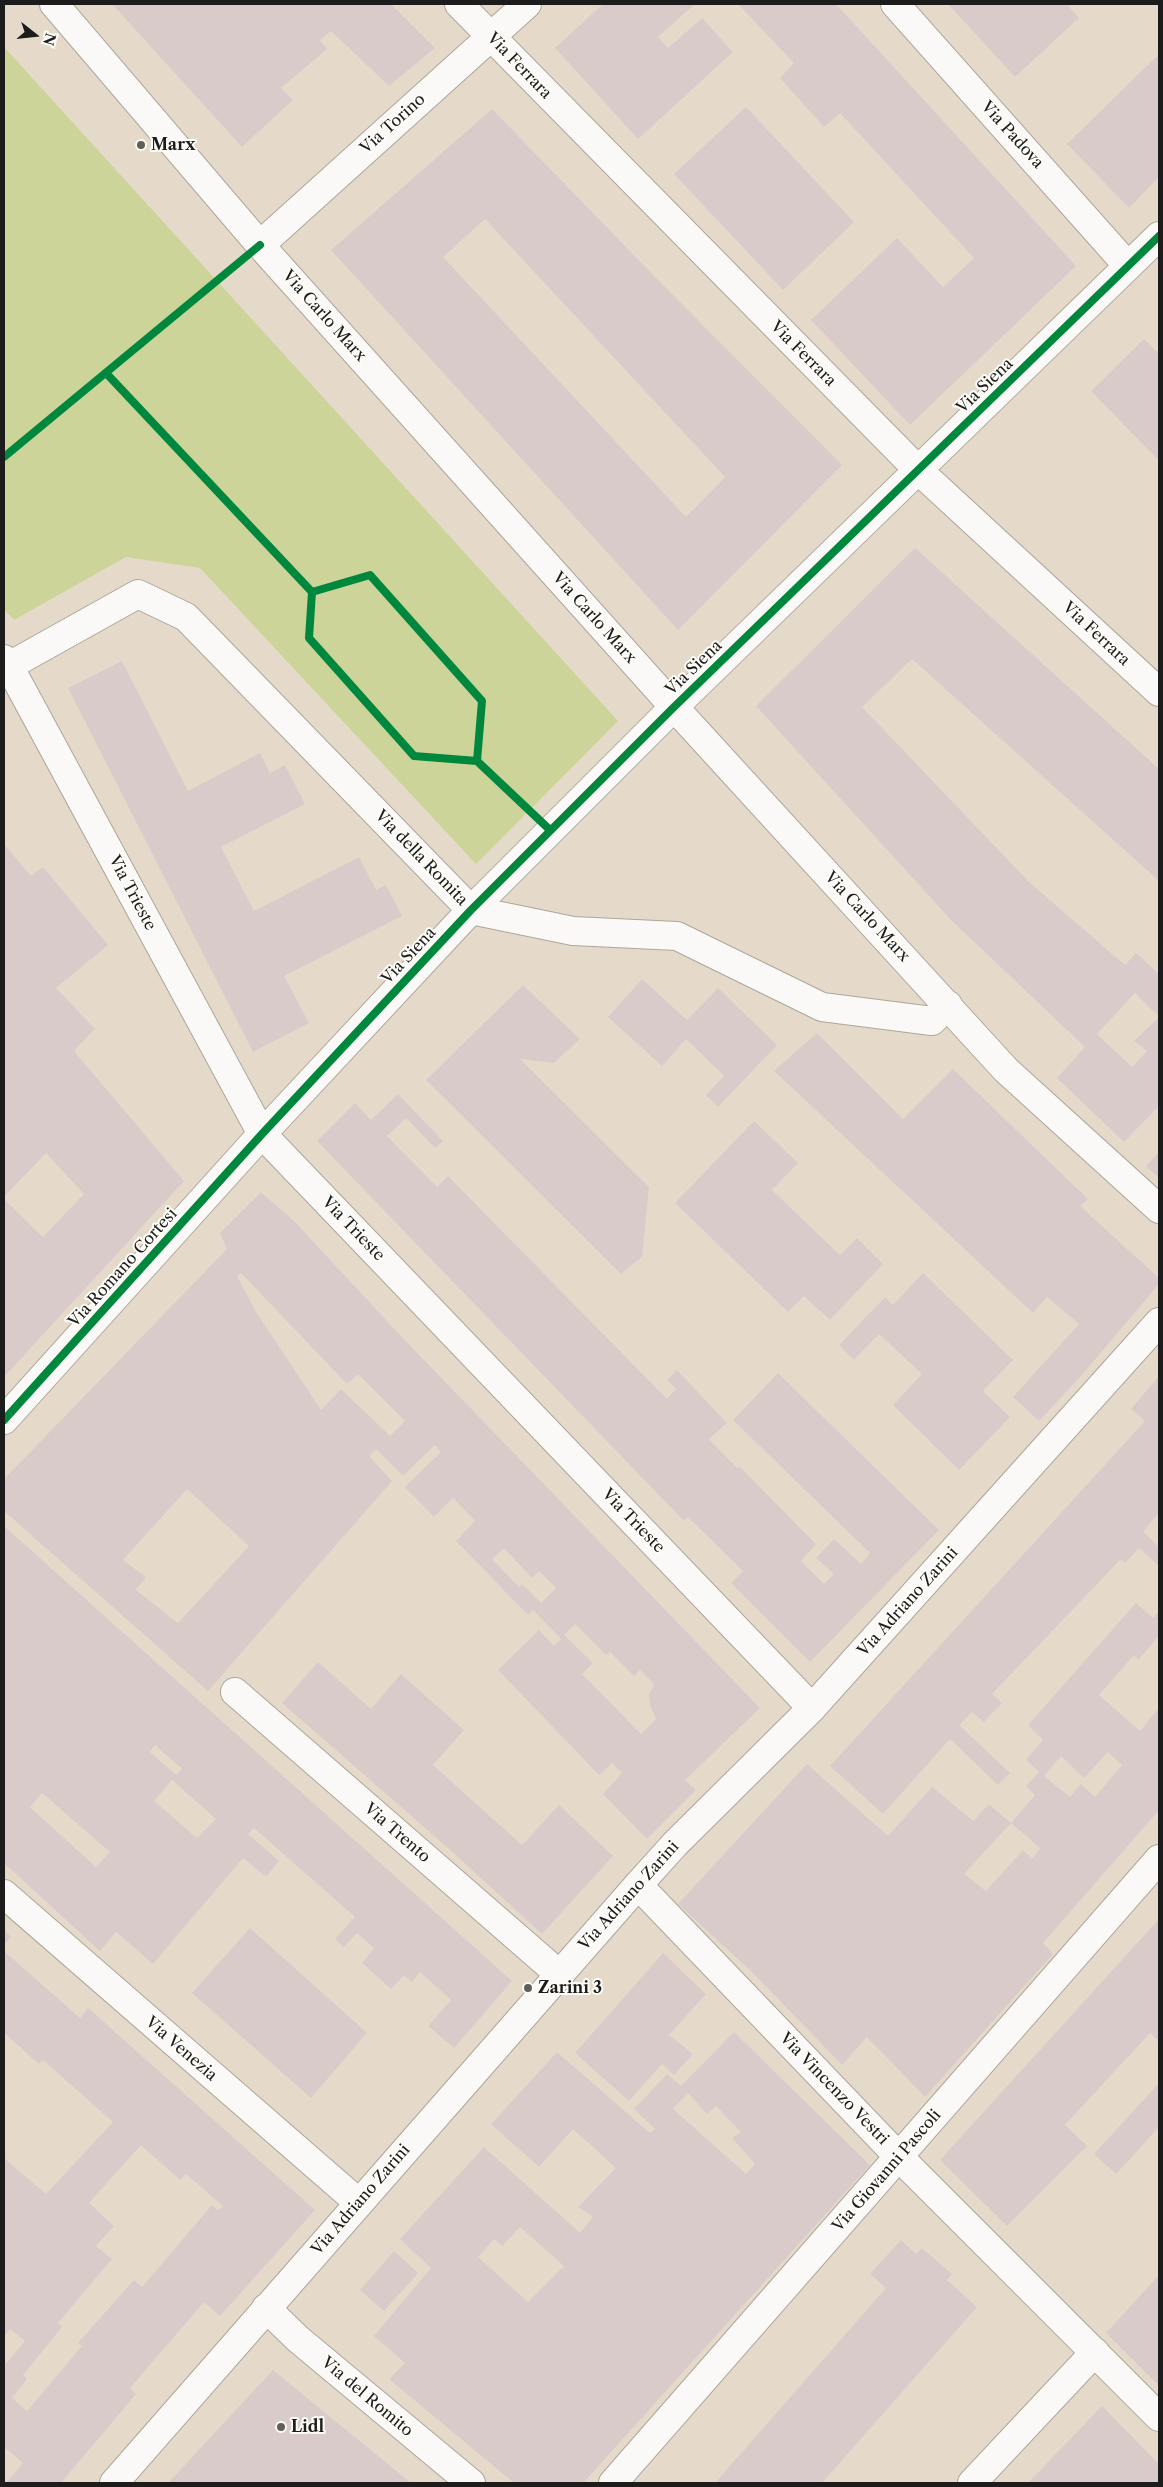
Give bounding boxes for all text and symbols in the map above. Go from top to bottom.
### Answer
north arrow [10,10,60,60]
street label: Via Ferrara [483,29,555,103]
text: N [39,31,60,47]
street label: Via Torino [357,90,429,158]
street label: Via Padova [977,98,1047,172]
place label: Marx [151,135,195,155]
marker: Marx [135,139,147,151]
street label: Via Carlo Marx [278,266,370,366]
street label: Via Ferrara [766,317,840,391]
street label: Via Siena [953,354,1017,418]
street label: Via Carlo Marx [548,568,640,668]
street label: Via Ferrara [1058,598,1134,670]
street label: Via Siena [662,636,726,700]
street label: Via della Romita [371,806,471,910]
street label: Via Trieste [104,852,160,934]
street label: Via Carlo Marx [820,868,914,966]
street label: Via Siena [378,923,440,989]
street label: Via Trieste [318,1193,388,1265]
street label: Via Romano Cortesi [65,1205,181,1331]
street label: Via Trieste [598,1485,668,1557]
street label: Via Adriano Zarini [854,1543,962,1661]
street label: Via Trento [360,1799,434,1867]
street label: Via Adriano Zarini [575,1837,683,1955]
place label: Zarini 3 [538,1978,602,1998]
marker: Zarini 3 [522,1982,534,1994]
street label: Via Venezia [141,2013,221,2085]
street label: Via Vincenzo Vestri [776,2029,892,2149]
street label: Via Giovanni Pascoli [829,2106,945,2236]
street label: Via Adriano Zarini [308,2141,414,2259]
street label: Via del Romito [317,2353,417,2441]
place label: Lidl [291,2417,324,2437]
marker: Lidl [275,2421,287,2433]

